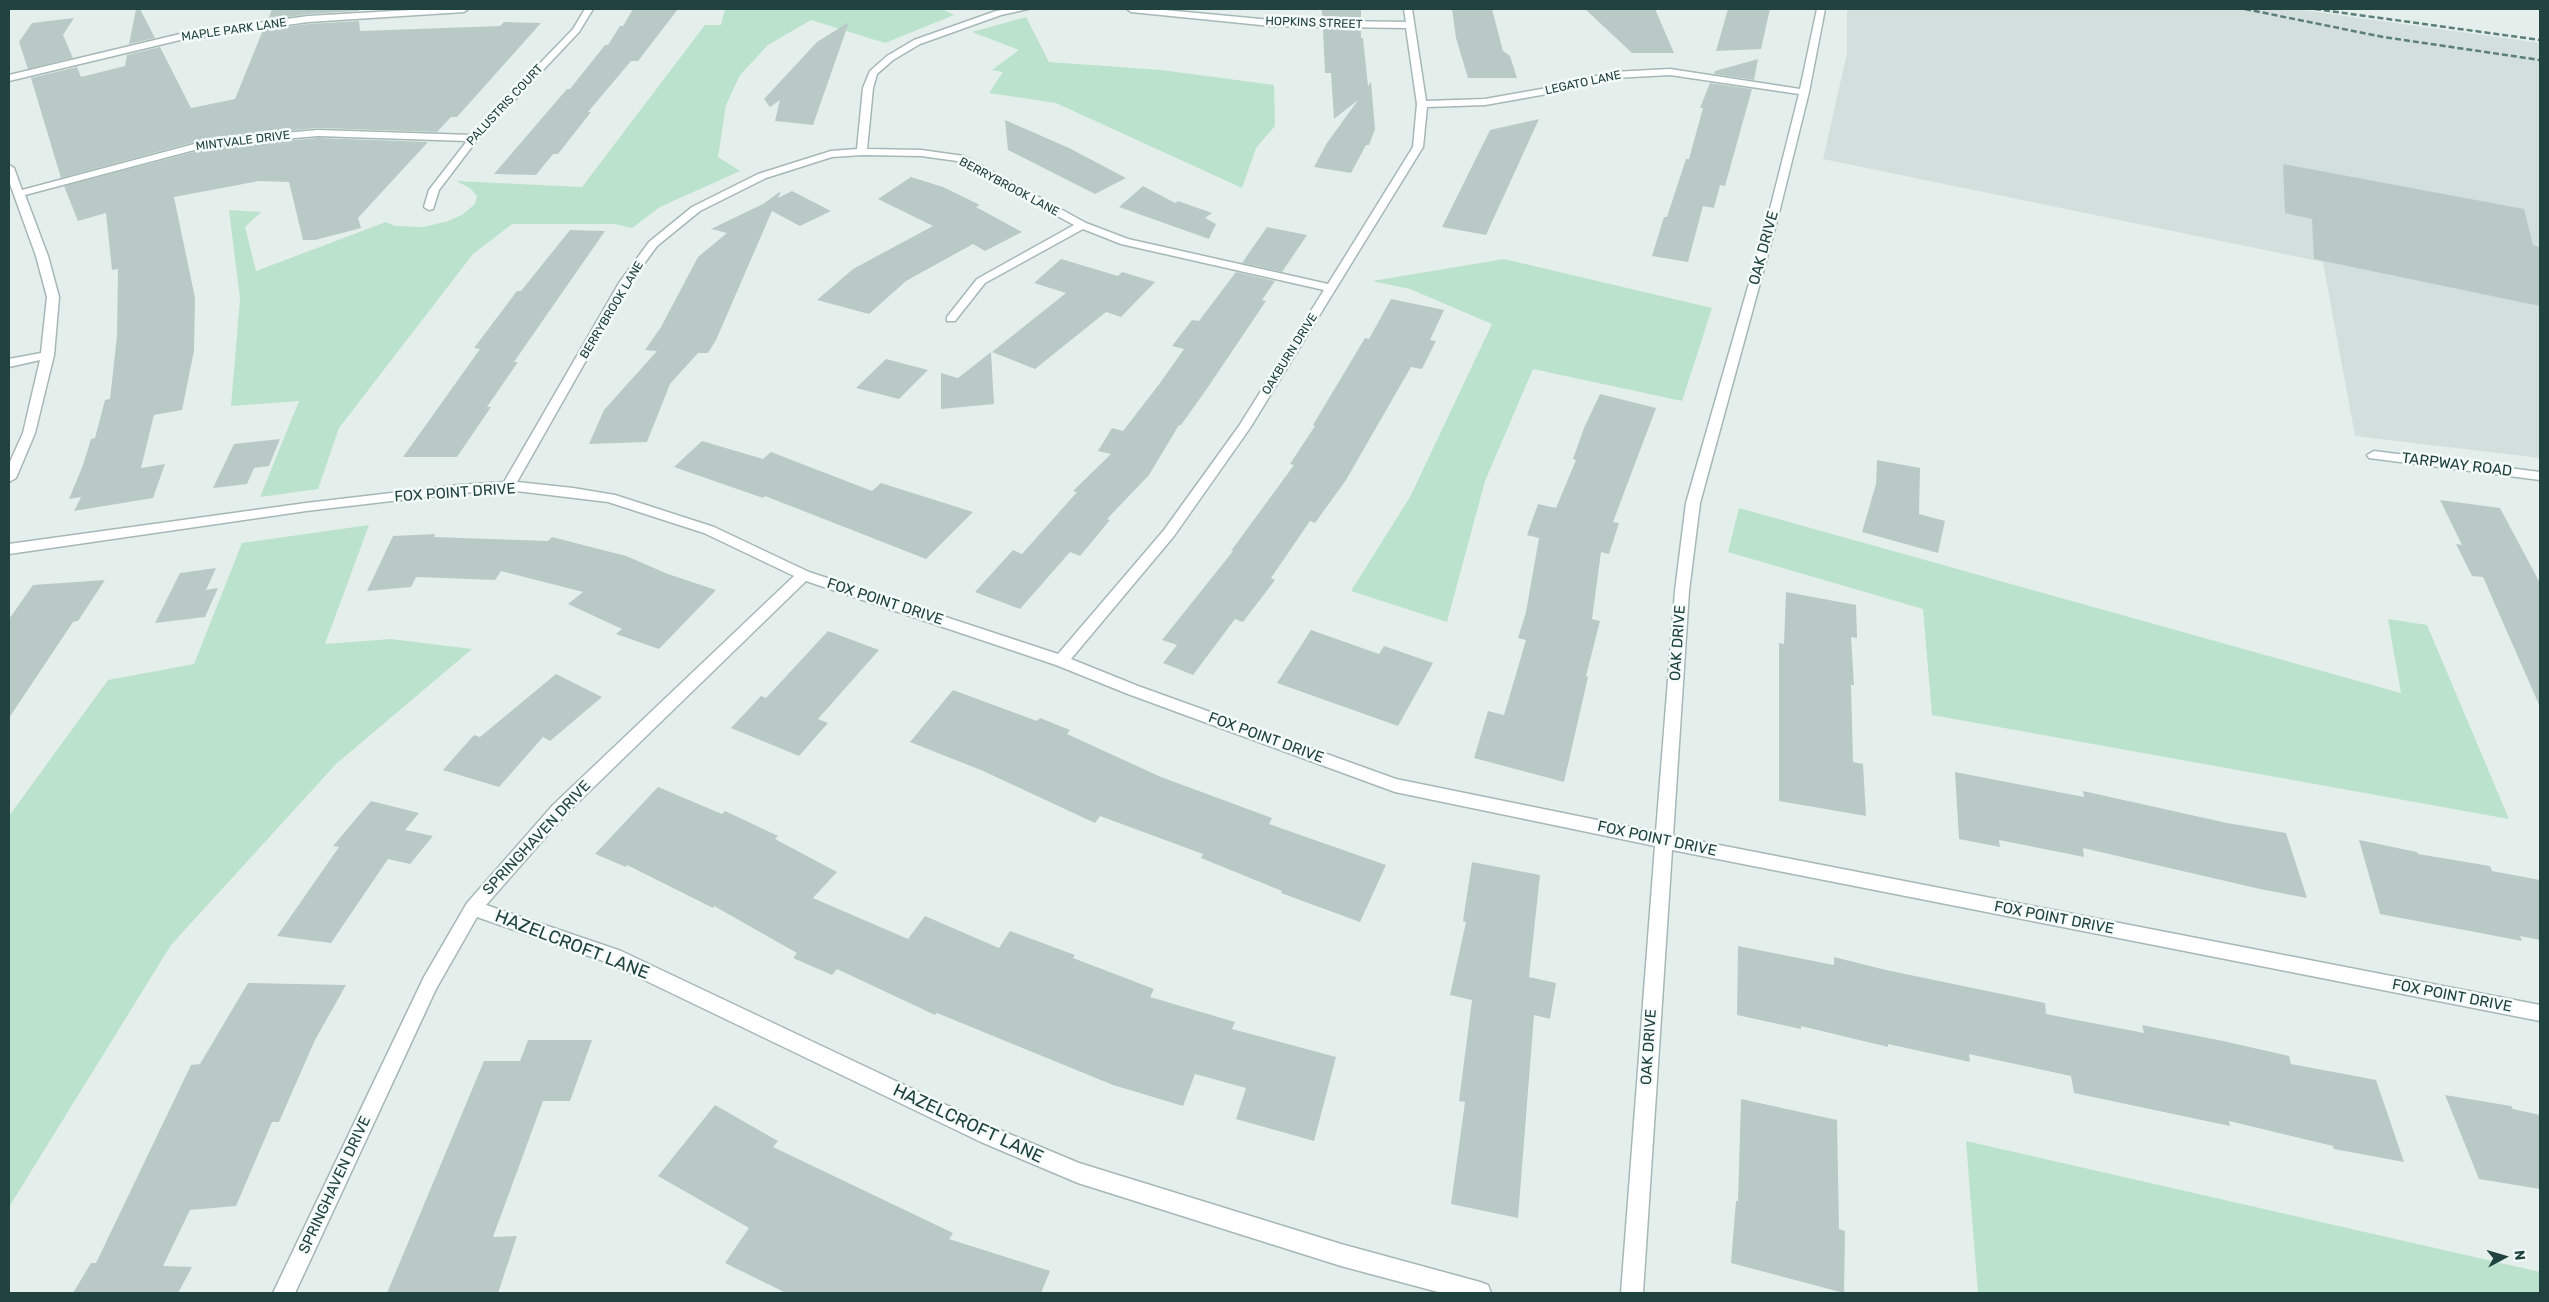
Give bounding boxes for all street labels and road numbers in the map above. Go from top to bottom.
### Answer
street label: HOPKINS STREET [1265,14,1363,32]
street label: MAPLE PARK LANE [181,15,287,45]
street label: PALUSTRIS COURT [464,62,546,148]
street label: LEGATO LANE [1544,68,1622,98]
street label: MINTVALE DRIVE [195,128,291,154]
street label: BERRYBROOK LANE [957,155,1061,219]
street label: OAK DRIVE [1745,209,1783,287]
street label: BERRYBROOK LANE [577,259,647,361]
street label: OAKBURN DRIVE [1259,311,1321,397]
street label: TARPWAY ROAD [2401,449,2513,481]
street label: FOX POINT DRIVE [394,480,516,506]
street label: FOX POINT DRIVE [824,575,946,629]
street label: OAK DRIVE [1666,605,1690,681]
street label: FOX POINT DRIVE [1206,709,1326,767]
street label: SPRINGHAVEN DRIVE [479,777,595,899]
street label: FOX POINT DRIVE [1596,818,1718,860]
street label: FOX POINT DRIVE [1993,898,2115,938]
street label: HAZELCROFT LANE [492,906,652,984]
street label: FOX POINT DRIVE [2391,976,2513,1016]
street label: OAK DRIVE [1637,1009,1661,1085]
street label: HAZELCROFT LANE [889,1080,1047,1168]
street label: SPRINGHAVEN DRIVE [295,1113,375,1257]

